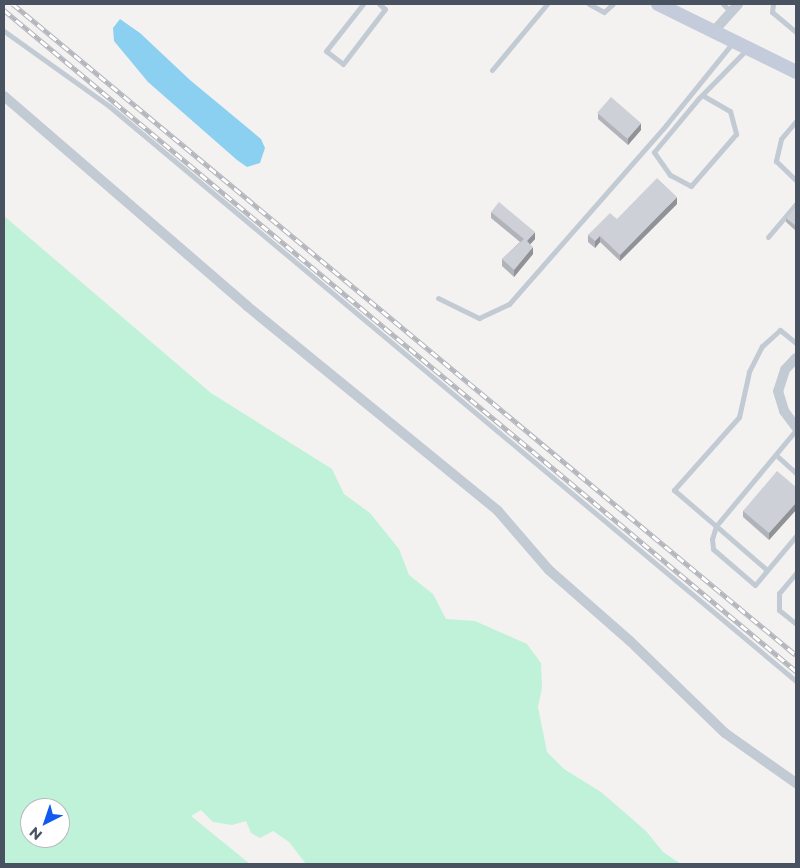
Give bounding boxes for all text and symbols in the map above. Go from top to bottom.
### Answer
north arrow [20,798,70,848]
text: N [26,823,46,844]

